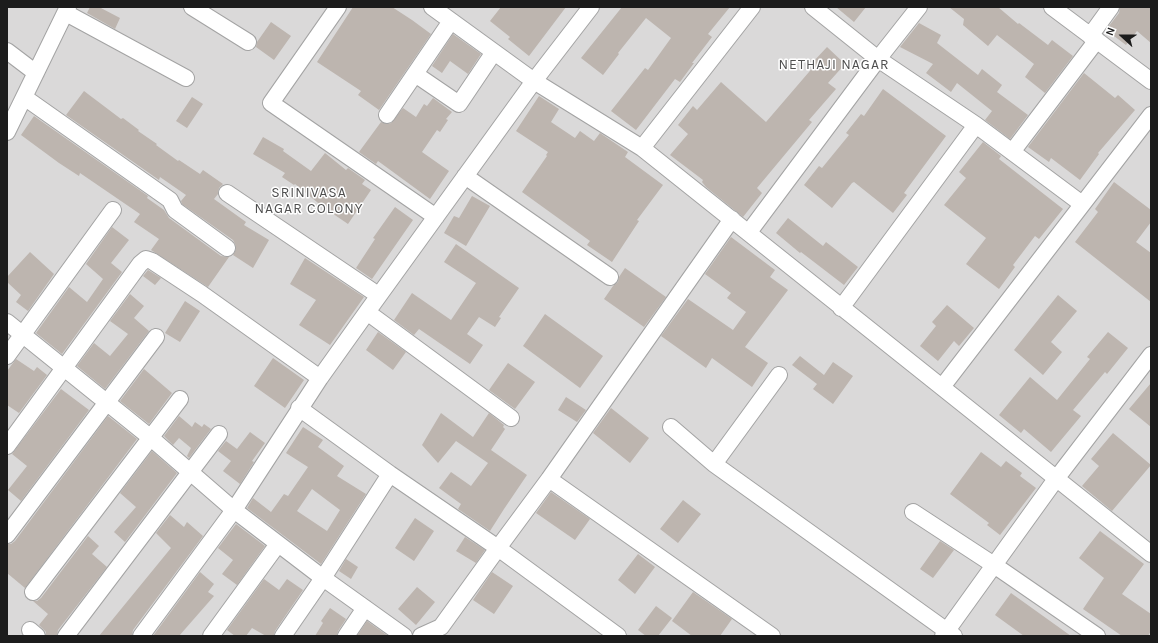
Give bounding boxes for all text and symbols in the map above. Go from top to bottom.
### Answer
north arrow [1102,16,1142,56]
text: N [1103,26,1118,38]
district label: NETHAJI NAGAR [779,57,889,73]
district label: SRINIVASA NAGAR COLONY [254,185,364,218]

